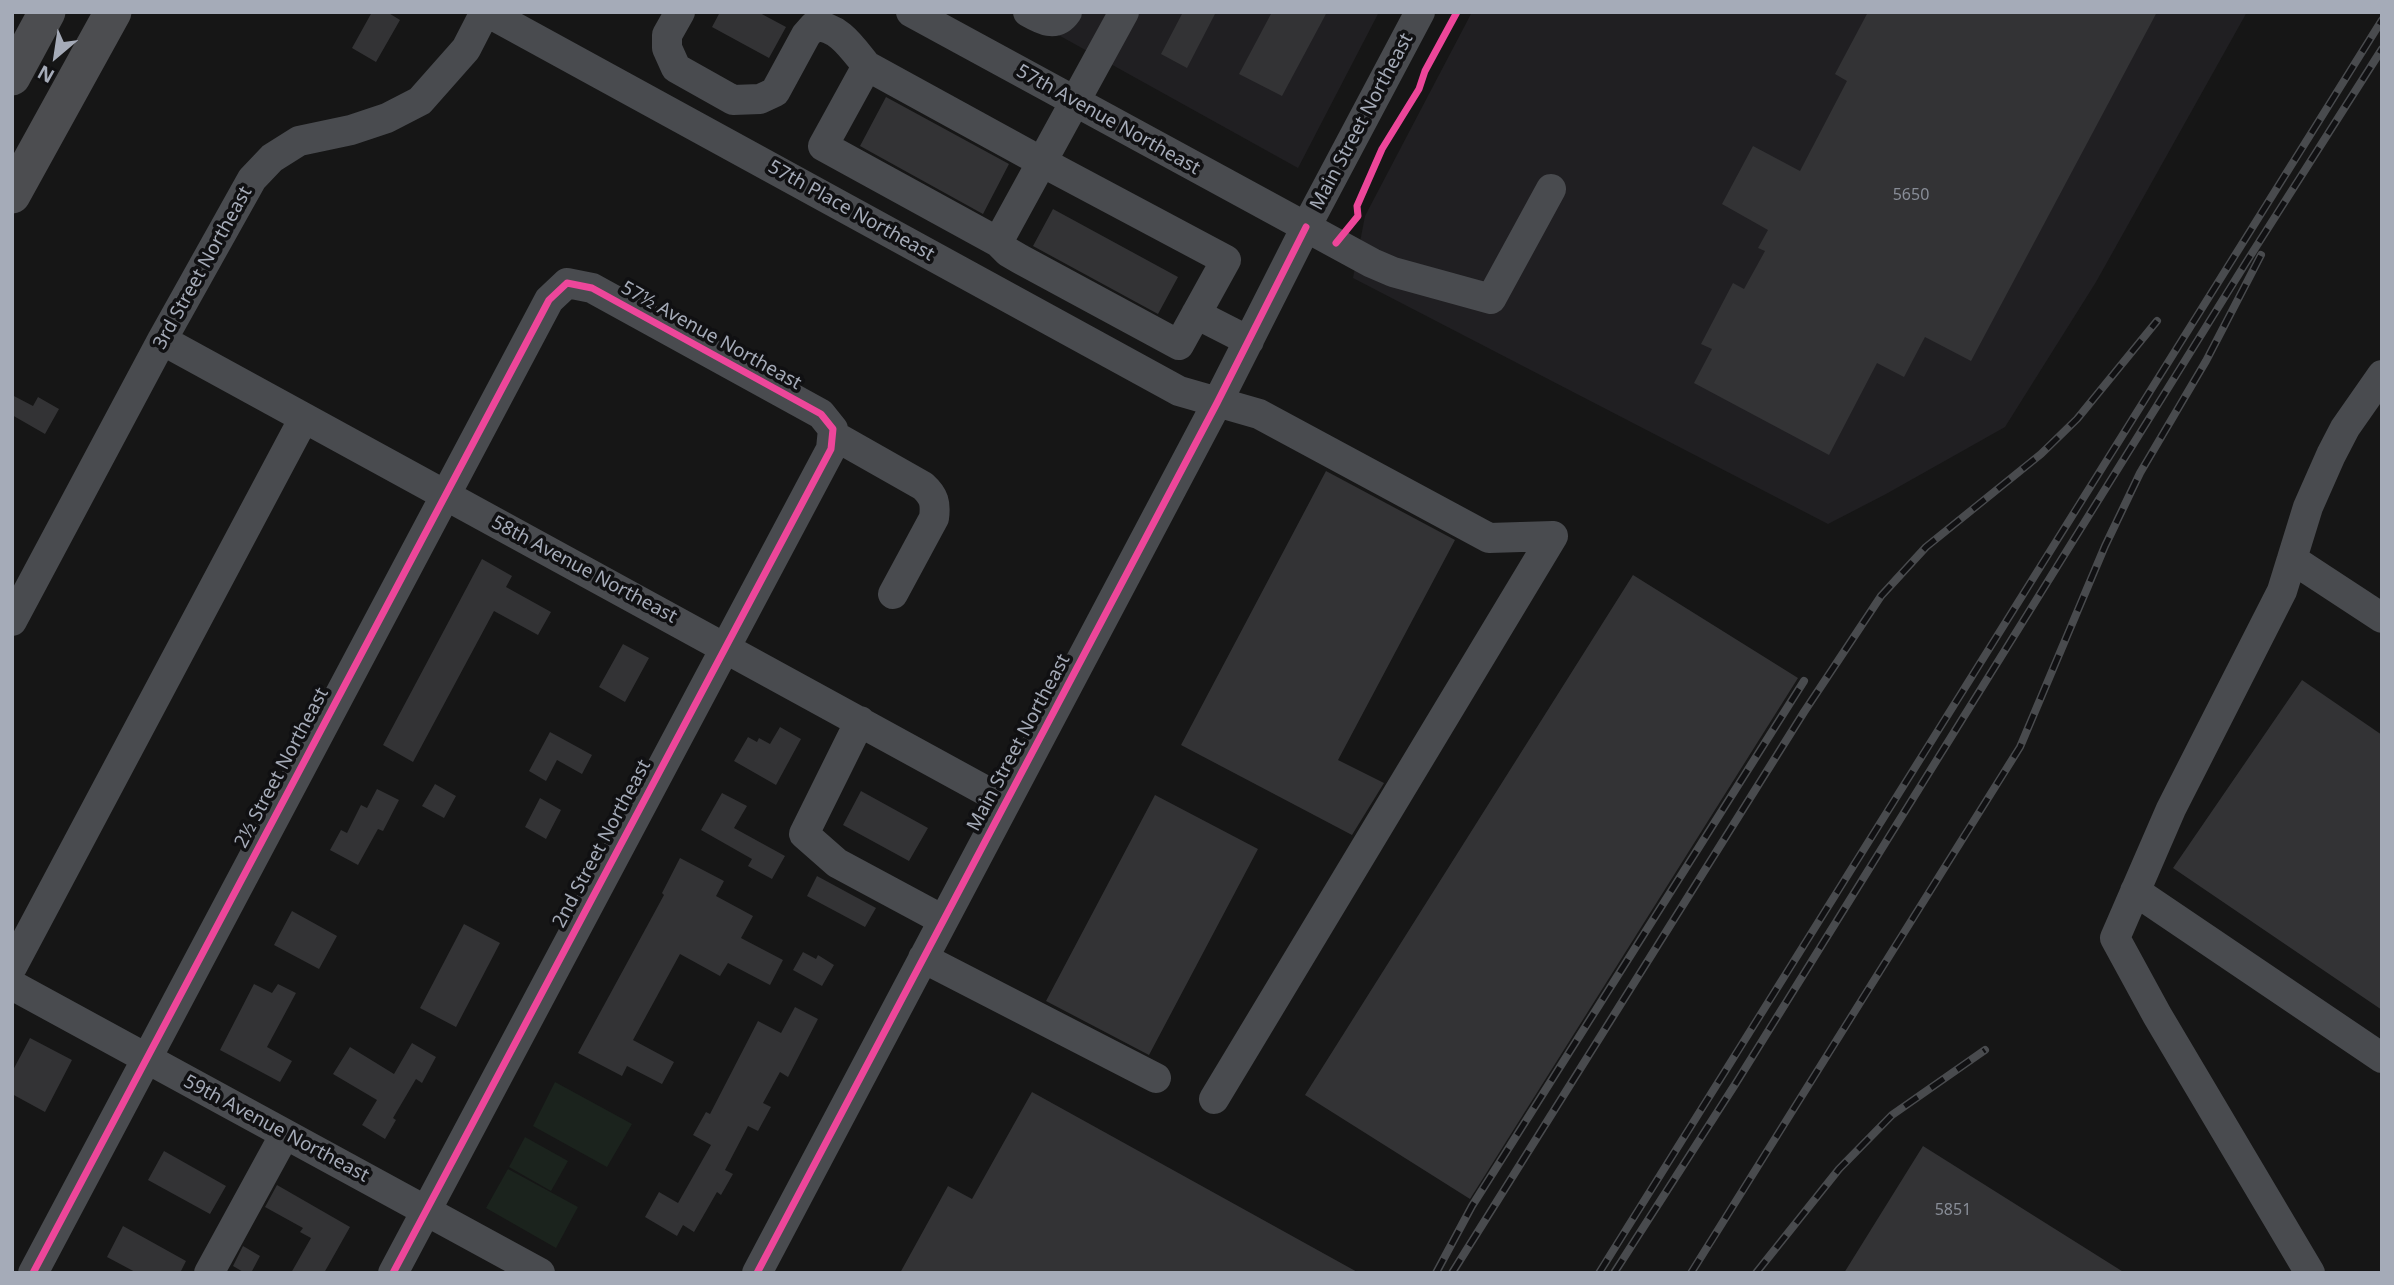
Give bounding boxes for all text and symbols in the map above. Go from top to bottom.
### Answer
north arrow [21,21,91,91]
street label: Main Street Northeast [1306,30,1418,214]
text: N [33,59,59,89]
street label: 57th Avenue Northeast [1012,60,1204,180]
street label: 57th Place Northeast [764,156,938,266]
street label: 3rd Street Northeast [149,183,257,353]
house number: 5650 [1893,185,1929,205]
street label: 57½ Avenue Northeast [617,277,805,395]
street label: 58th Avenue Northeast [487,511,681,629]
street label: Main Street Northeast [963,651,1075,835]
street label: 2½ Street Northeast [230,684,334,852]
street label: 2nd Street Northeast [548,756,656,932]
street label: 59th Avenue Northeast [179,1070,373,1188]
house number: 5851 [1935,1200,1971,1220]

